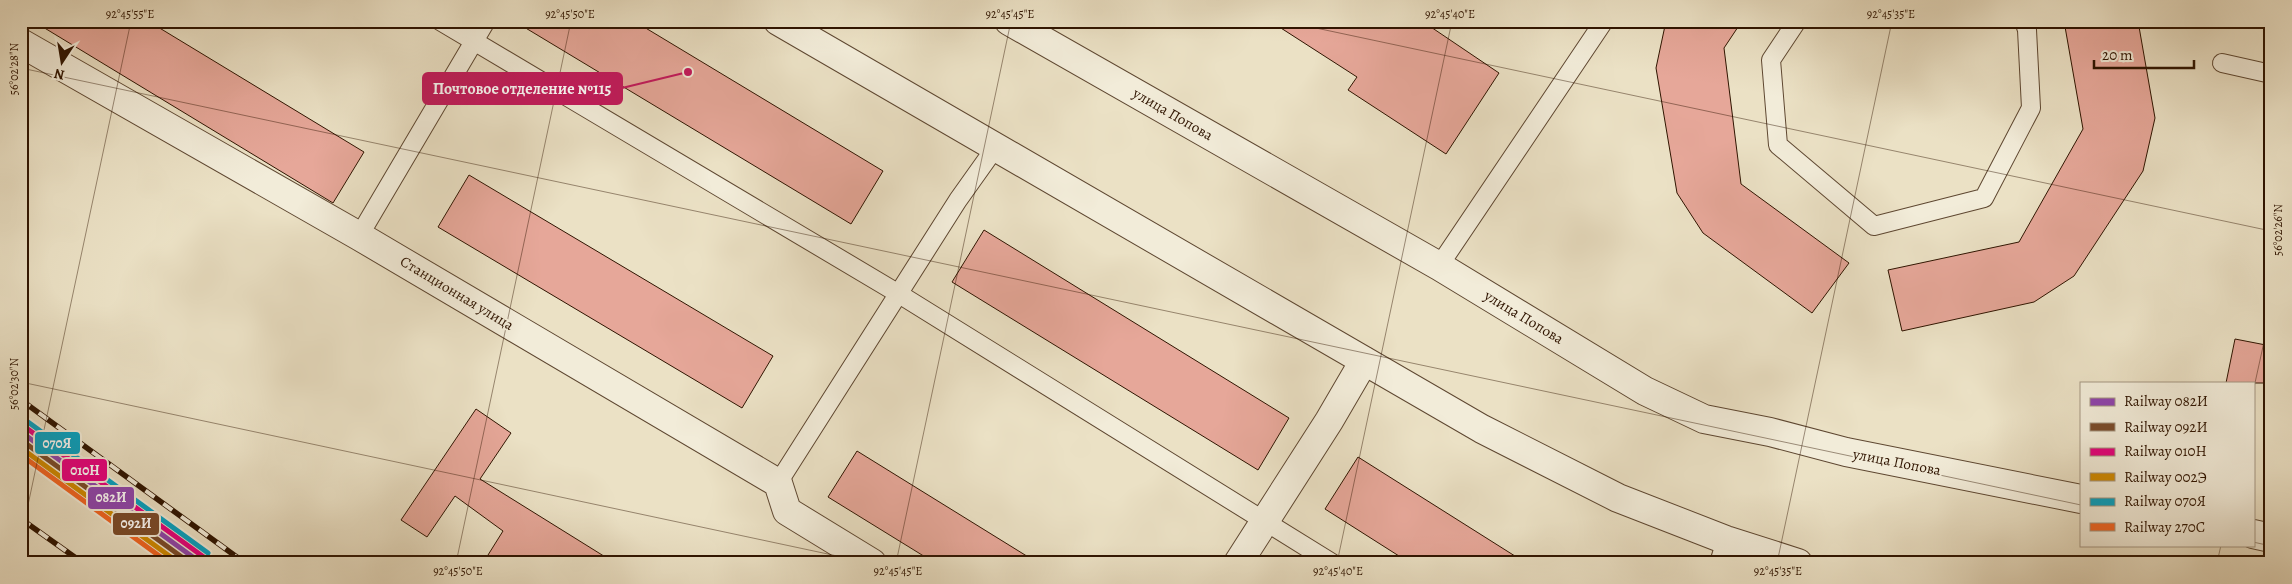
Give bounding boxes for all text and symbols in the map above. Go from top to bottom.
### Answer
text: 92°45'55"E [106,6,154,22]
text: 92°45'50"E [545,6,595,22]
text: 92°45'45"E [986,6,1034,22]
text: 92°45'40"E [1425,6,1475,22]
text: 92°45'35"E [1867,6,1915,22]
north arrow [38,38,88,88]
scale bar [2094,38,2194,70]
text: 56°02'28"N [6,43,22,95]
text: 20 m [2102,45,2133,65]
text: N [52,64,66,85]
callout: Почтовое отделение №115 [423,73,622,104]
text: Почтовое отделение №115 [433,78,611,100]
street label: улица Попова [1128,82,1217,145]
text: 56°02'26"N [2270,204,2286,256]
street label: Станционная улица [396,251,518,335]
street label: улица Попова [1480,285,1568,349]
text: 56°02'30"N [6,358,22,410]
legend [2080,382,2254,546]
text: Railway 082И [2124,391,2208,411]
text: Railway 092И [2124,417,2208,437]
line badge: 070Я [34,431,81,455]
text: 070Я [43,434,72,453]
text: Railway 010Н [2124,441,2207,461]
street label: улица Попова [1850,443,1943,480]
line badge: 010Н [61,458,108,482]
text: 010Н [70,461,100,480]
text: Railway 002Э [2124,467,2207,487]
line badge: 082И [87,486,135,510]
text: 082И [95,488,127,507]
text: Railway 070Я [2124,491,2206,511]
line badge: 092И [112,512,160,536]
text: 092И [121,514,152,533]
text: Railway 270С [2124,517,2205,537]
text: 92°45'50"E [433,563,483,579]
text: 92°45'45"E [874,563,922,579]
text: 92°45'40"E [1313,563,1363,579]
text: 92°45'35"E [1754,563,1802,579]

